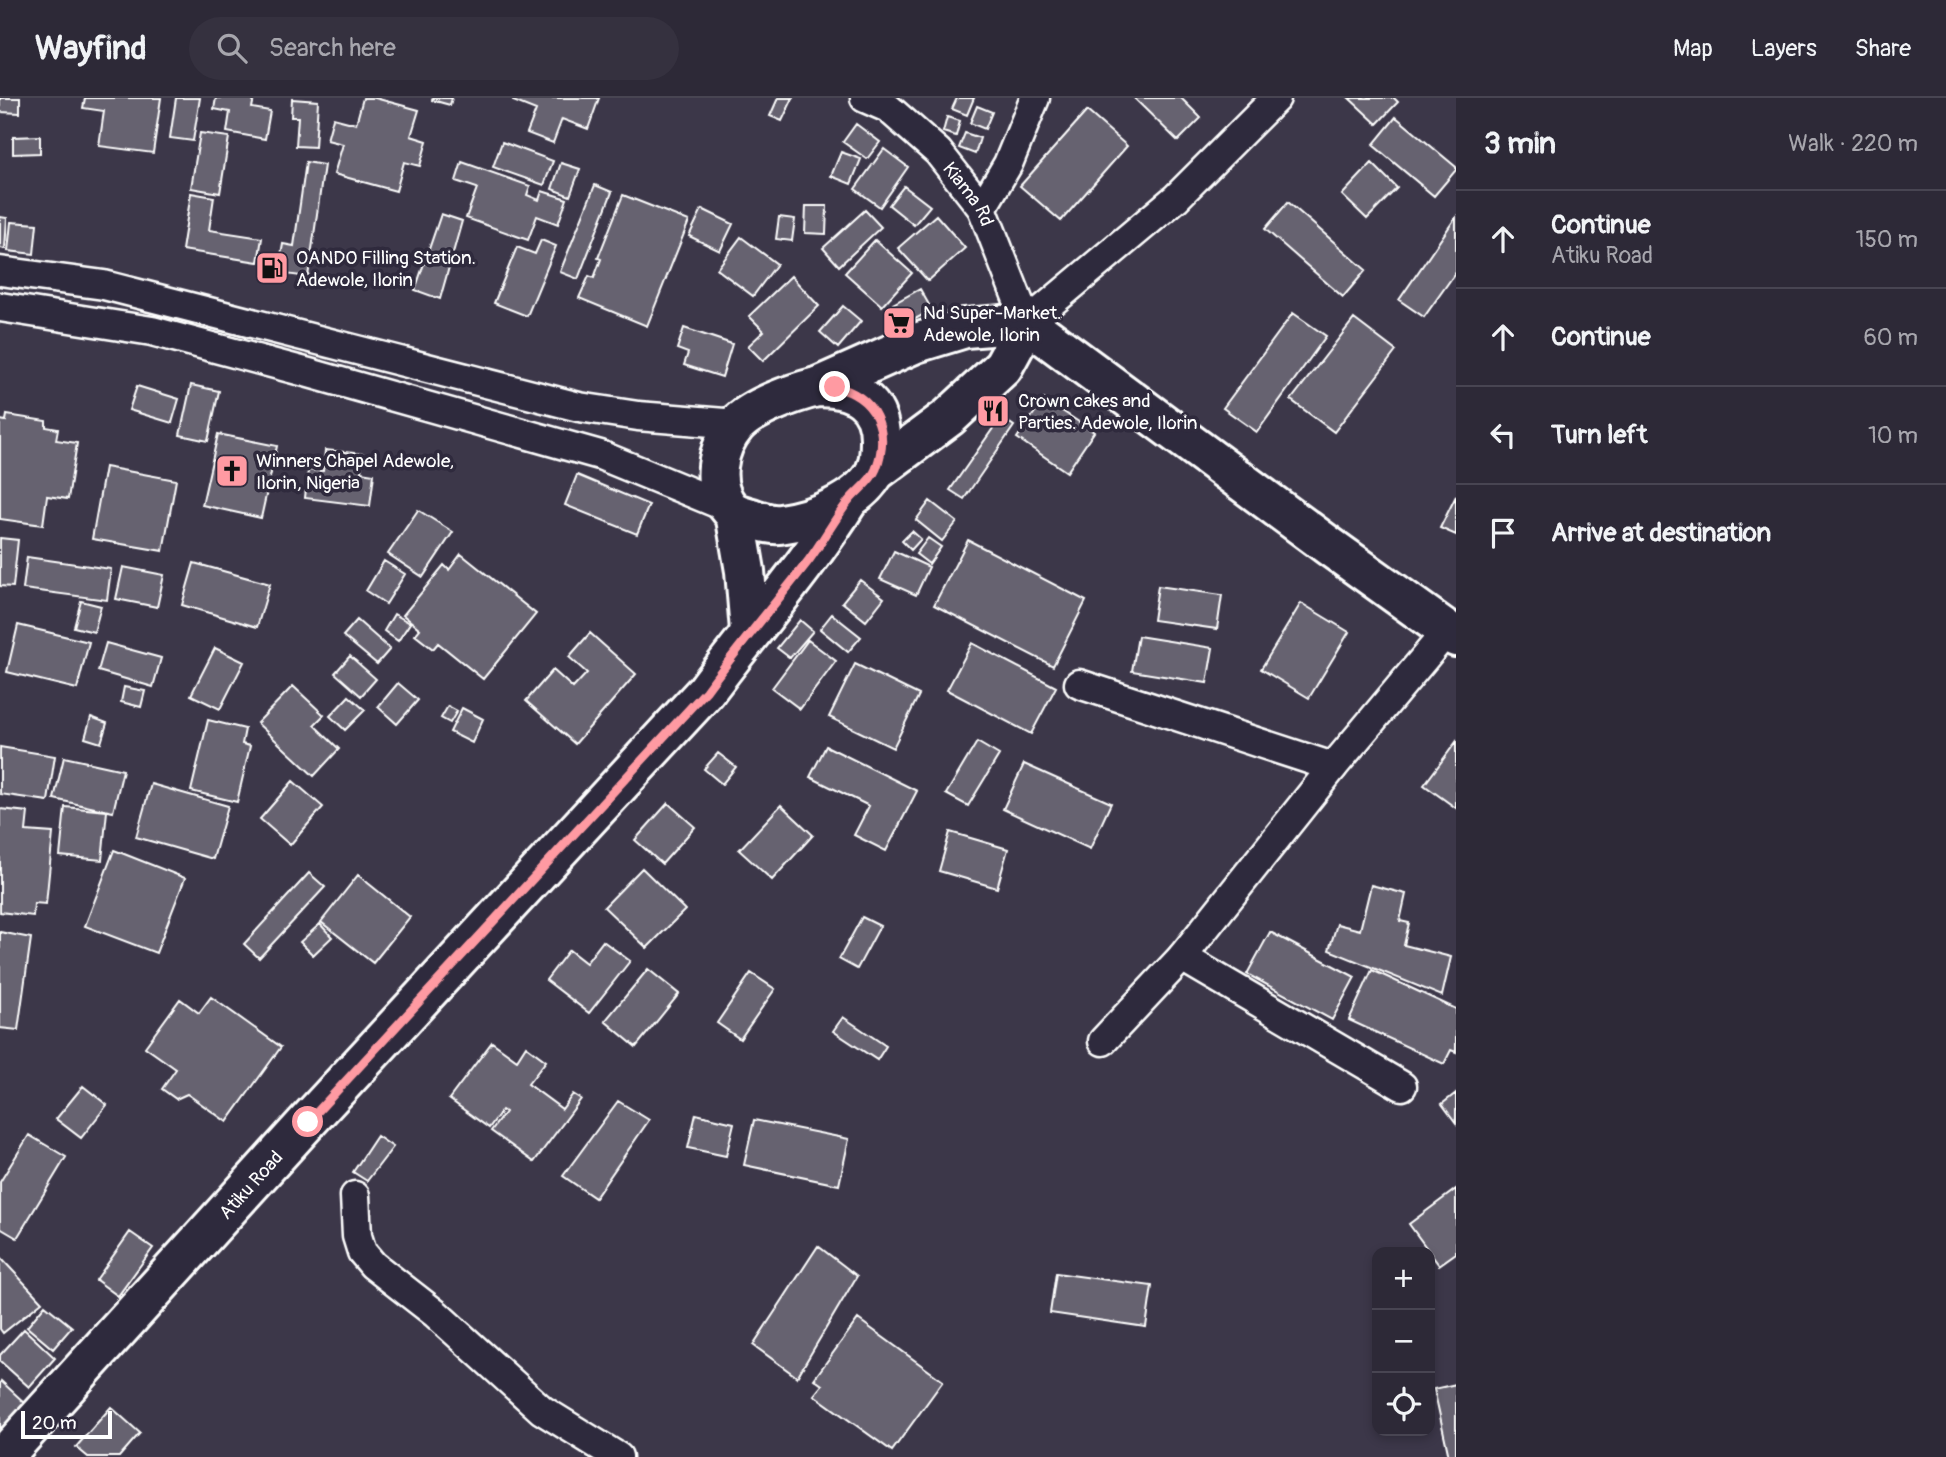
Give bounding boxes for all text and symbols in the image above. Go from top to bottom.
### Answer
search box [189,17,679,80]
text: Wayfind [35,28,147,69]
icon: search [213,29,251,67]
text: Search here [269,32,396,64]
text: Map [1673,34,1713,63]
text: Layers [1751,34,1817,63]
text: Share [1855,34,1911,63]
text: 3 min [1484,125,1556,162]
text: Walk · 220 m [1788,129,1918,158]
street label: Kiama Rd [937,157,999,230]
text: Continue [1551,209,1651,241]
icon: ahead [1484,220,1522,258]
text: 150 m [1855,225,1918,254]
text: Atiku Road [1551,241,1653,270]
place label: OANDO Filling Station. Adewole, Ilorin [296,246,476,292]
fuel station icon: OANDO Filling Station. Adewole, Ilorin [253,249,291,287]
place label: Nd Super-Market. Adewole, Ilorin [923,301,1062,347]
supermarket icon: Nd Super-Market. Adewole, Ilorin [880,304,918,342]
icon: ahead [1484,318,1522,356]
text: Continue [1551,321,1651,353]
text: 60 m [1863,323,1918,352]
route end [819,371,850,402]
place label: Crown cakes and Parties. Adewole, Ilorin [1018,389,1197,435]
restaurant icon: Crown cakes and Parties. Adewole, Ilorin [974,392,1012,430]
icon: left [1484,416,1522,454]
text: Turn left [1551,419,1647,451]
text: 10 m [1868,421,1918,450]
place label: Winners Chapel Adewole, Ilorin, Nigeria [256,449,454,495]
church icon: Winners Chapel Adewole, Ilorin, Nigeria [213,452,251,490]
icon: arrive [1484,514,1522,552]
text: Arrive at destination [1551,517,1771,549]
route start [292,1106,323,1137]
street label: Atiku Road [214,1146,288,1225]
map controls [1372,1247,1435,1436]
button: + [1372,1247,1435,1310]
button: − [1372,1310,1435,1373]
button: locate [1372,1373,1435,1436]
scale bar [21,1408,112,1440]
text: 20 m [32,1411,77,1435]

